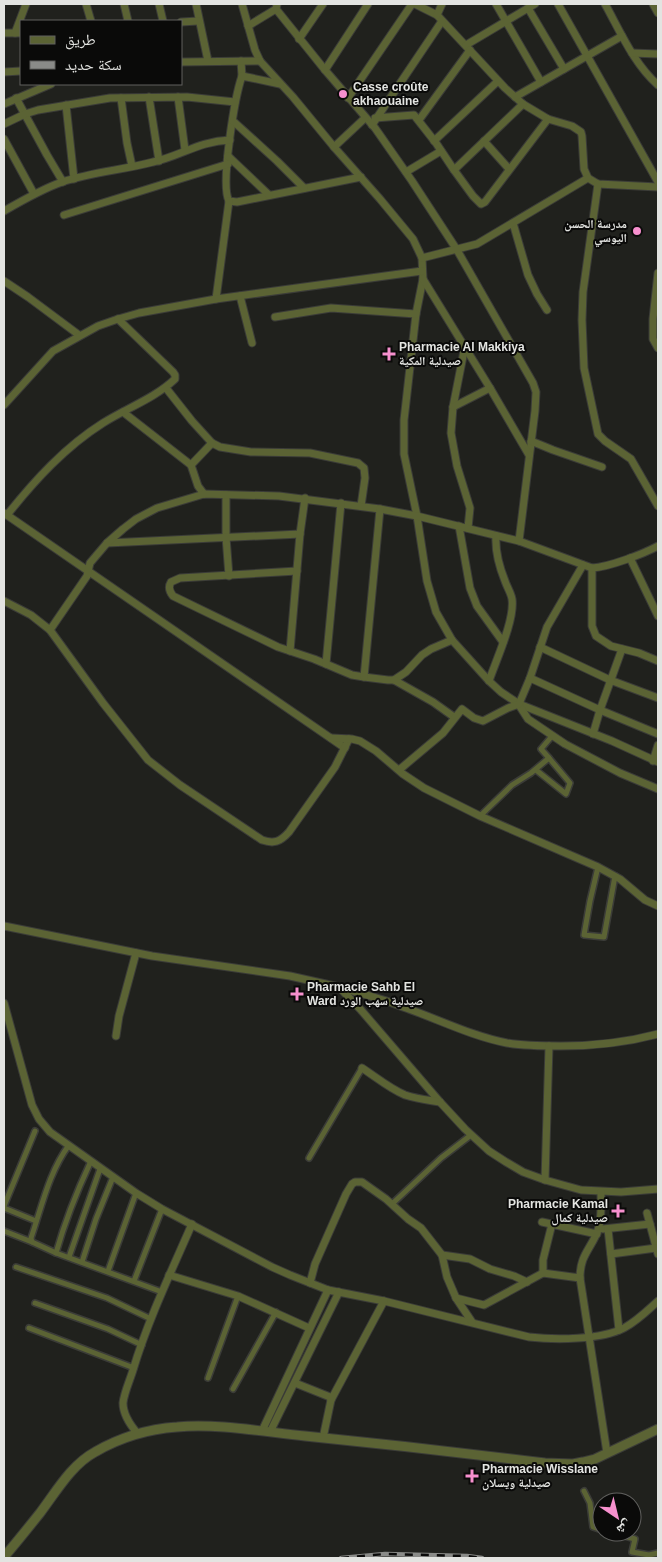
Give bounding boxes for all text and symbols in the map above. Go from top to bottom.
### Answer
legend [20,20,182,85]
text: طريق [65,31,96,50]
text: سكة حديد [65,56,122,73]
place label: Casse croûte akhaouaine [353,80,429,108]
marker: Casse croûte akhaouaine [337,88,349,100]
place label: مدرسة الحسن اليوسي [564,217,627,248]
marker: مدرسة الحسن اليوسي [631,225,643,237]
place label: Pharmacie Al Makkiya صيدلية المكية [399,340,525,368]
marker: Pharmacie Al Makkiya صيدلية المكية [383,348,395,360]
place label: Pharmacie Sahb El Ward صيدلية سهب الورد [307,980,423,1008]
marker: Pharmacie Sahb El Ward صيدلية سهب الورد [291,988,303,1000]
place label: Pharmacie Kamal صيدلية كمال [508,1197,608,1226]
marker: Pharmacie Kamal صيدلية كمال [612,1205,624,1217]
place label: Pharmacie Wisslane صيدلية ويسلان [482,1462,598,1491]
marker: Pharmacie Wisslane صيدلية ويسلان [466,1470,478,1482]
north arrow [592,1492,642,1542]
text: ش [613,1516,635,1539]

